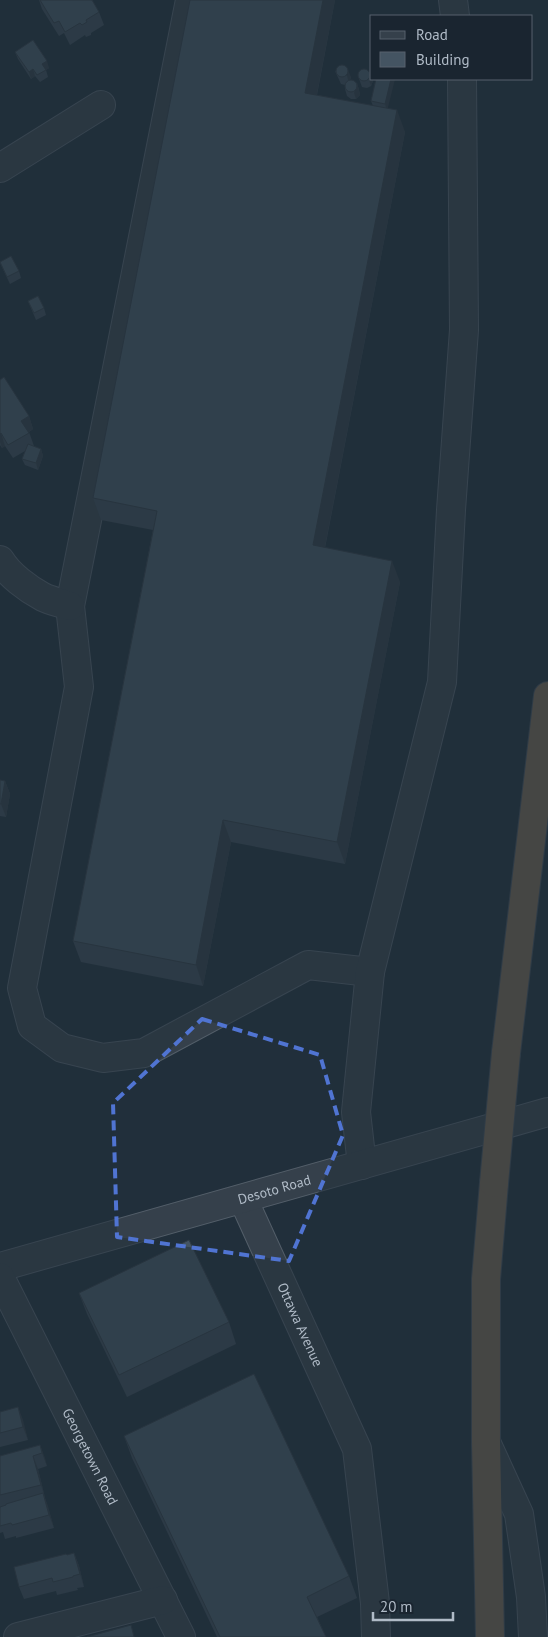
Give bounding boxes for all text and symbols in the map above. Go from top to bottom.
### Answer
legend [370,15,533,80]
text: Road [416,25,448,44]
text: Building [416,50,470,69]
street label: Desoto Road [236,1171,313,1208]
street label: Ottawa Avenue [273,1280,327,1369]
street label: Georgetown Road [58,1405,122,1508]
scale bar [373,1590,453,1622]
text: 20 m [380,1597,413,1616]

